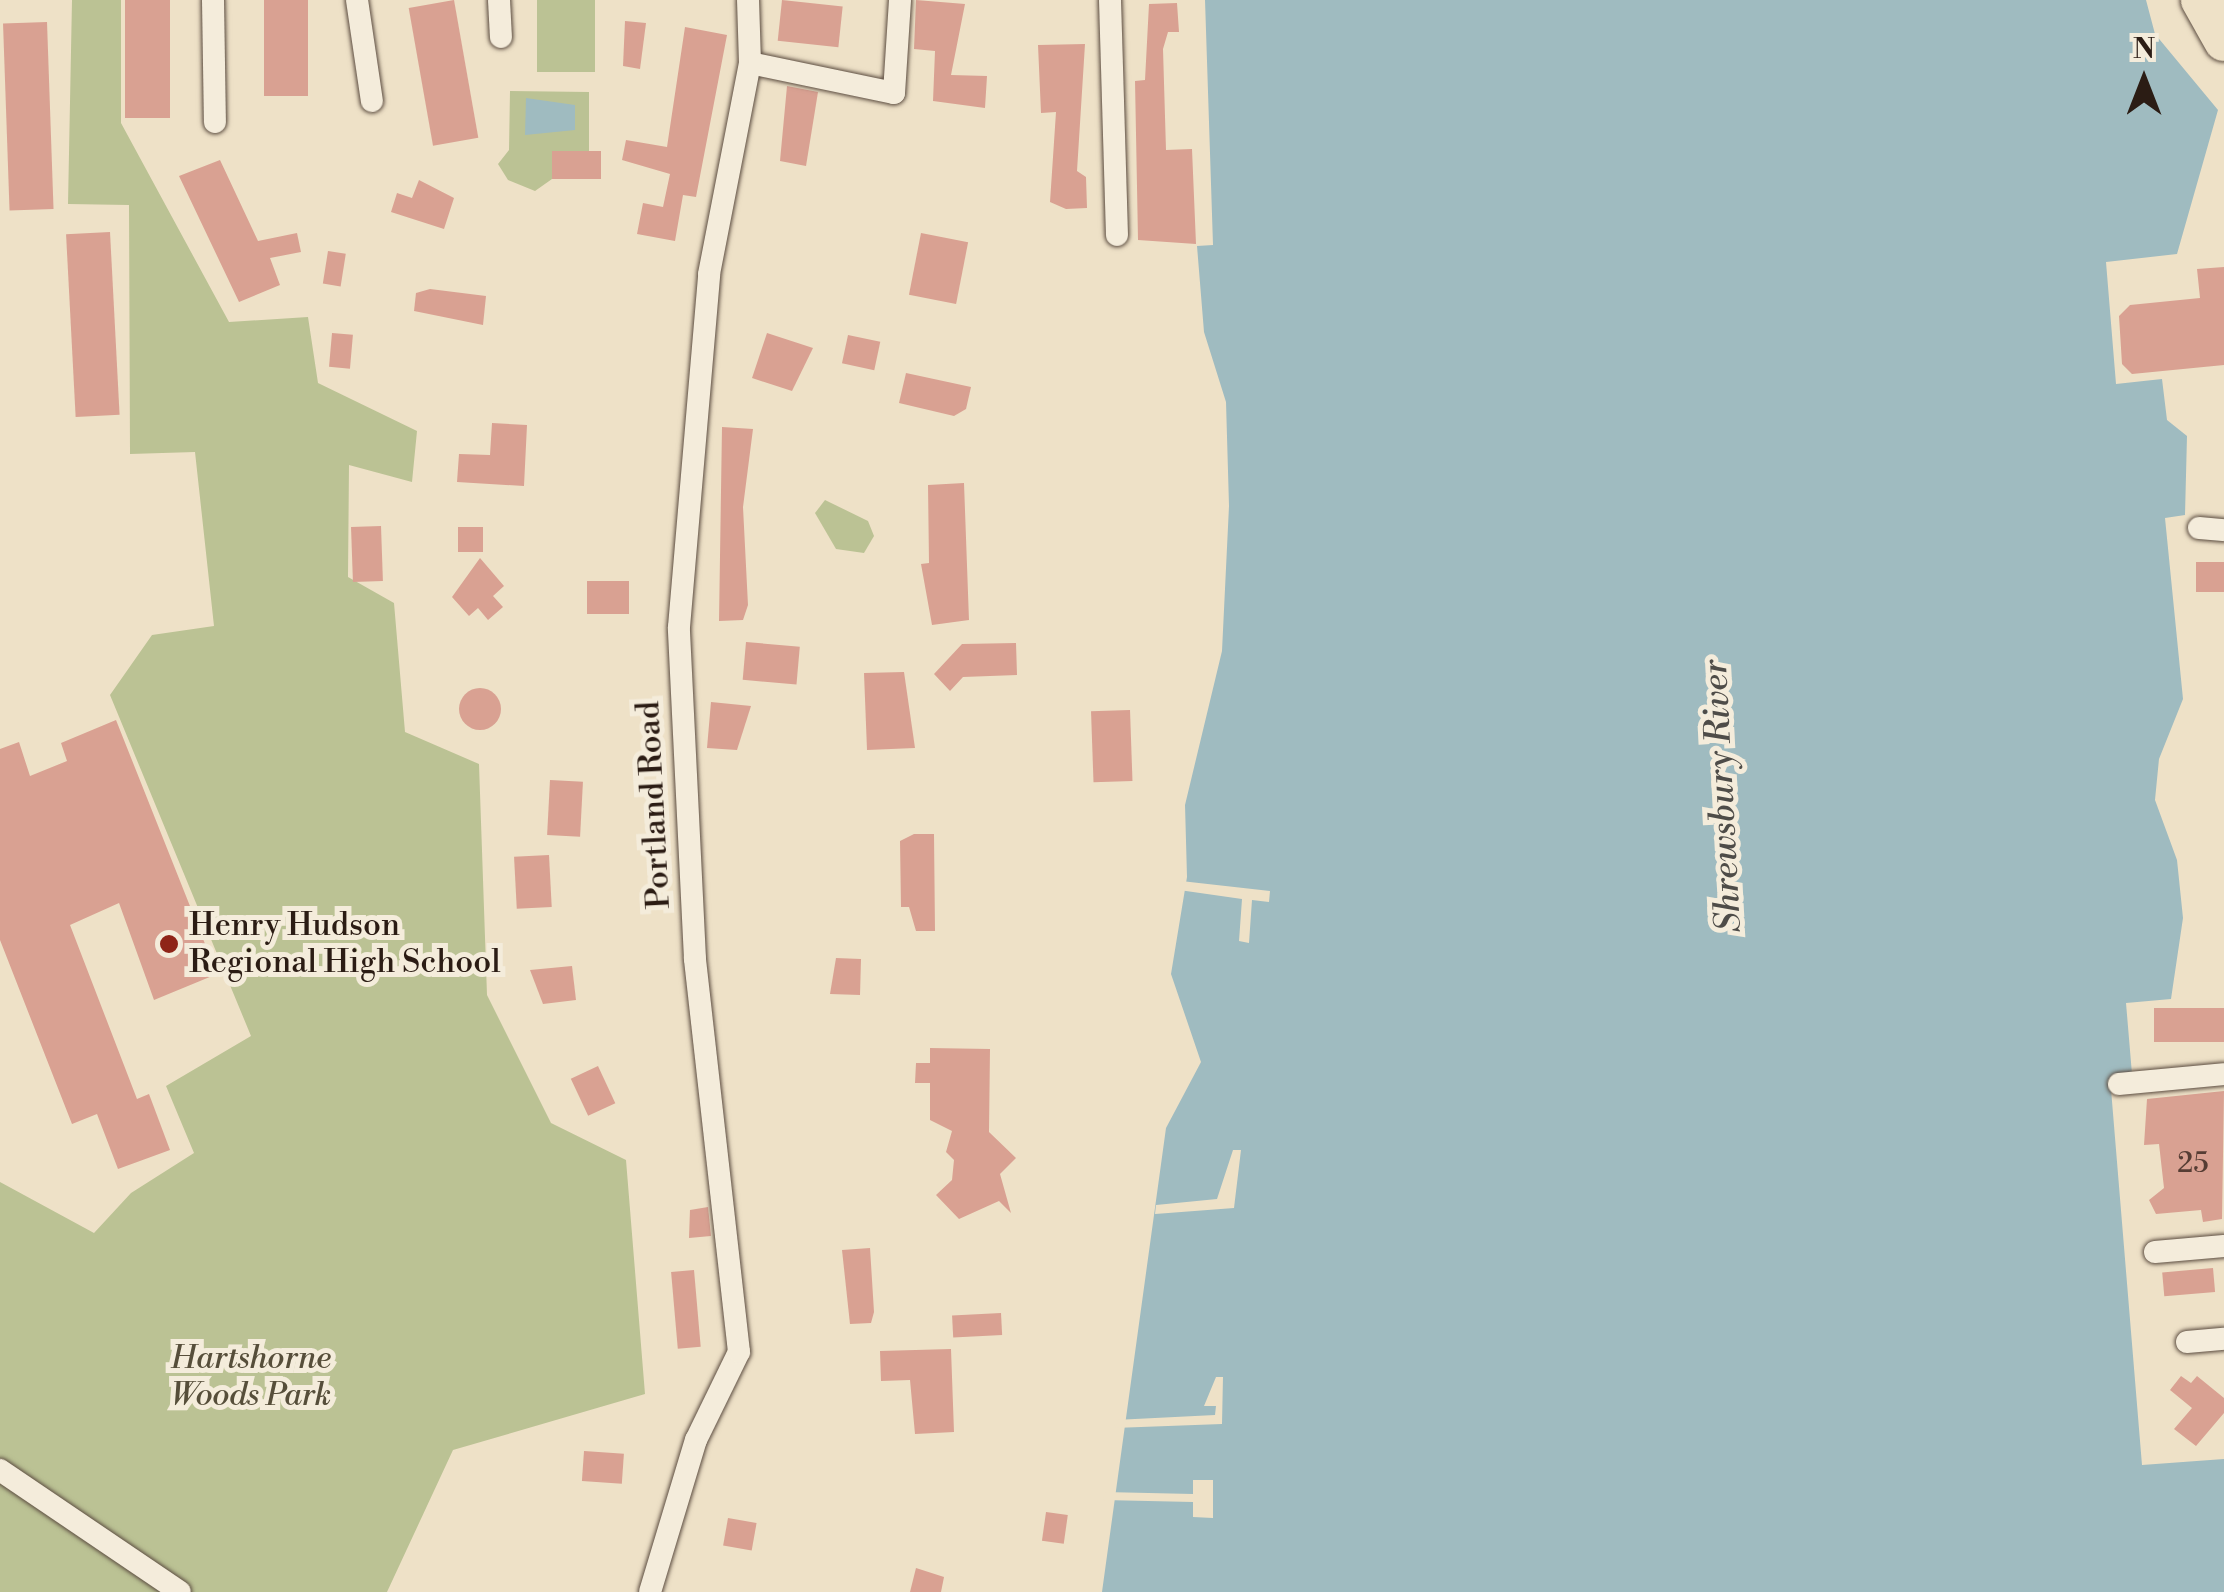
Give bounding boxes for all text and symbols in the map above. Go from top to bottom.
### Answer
north arrow [2094,30,2194,130]
text: N [2133,32,2155,67]
water label: Shrewsbury River [1695,658,1751,934]
street label: Portland Road [629,700,679,910]
place label: Henry Hudson Regional High School [189,907,501,982]
marker: Henry Hudson Regional High School [158,933,180,955]
house number: 25 [2177,1147,2209,1181]
park label: Hartshorne Woods Park [171,1340,331,1415]

